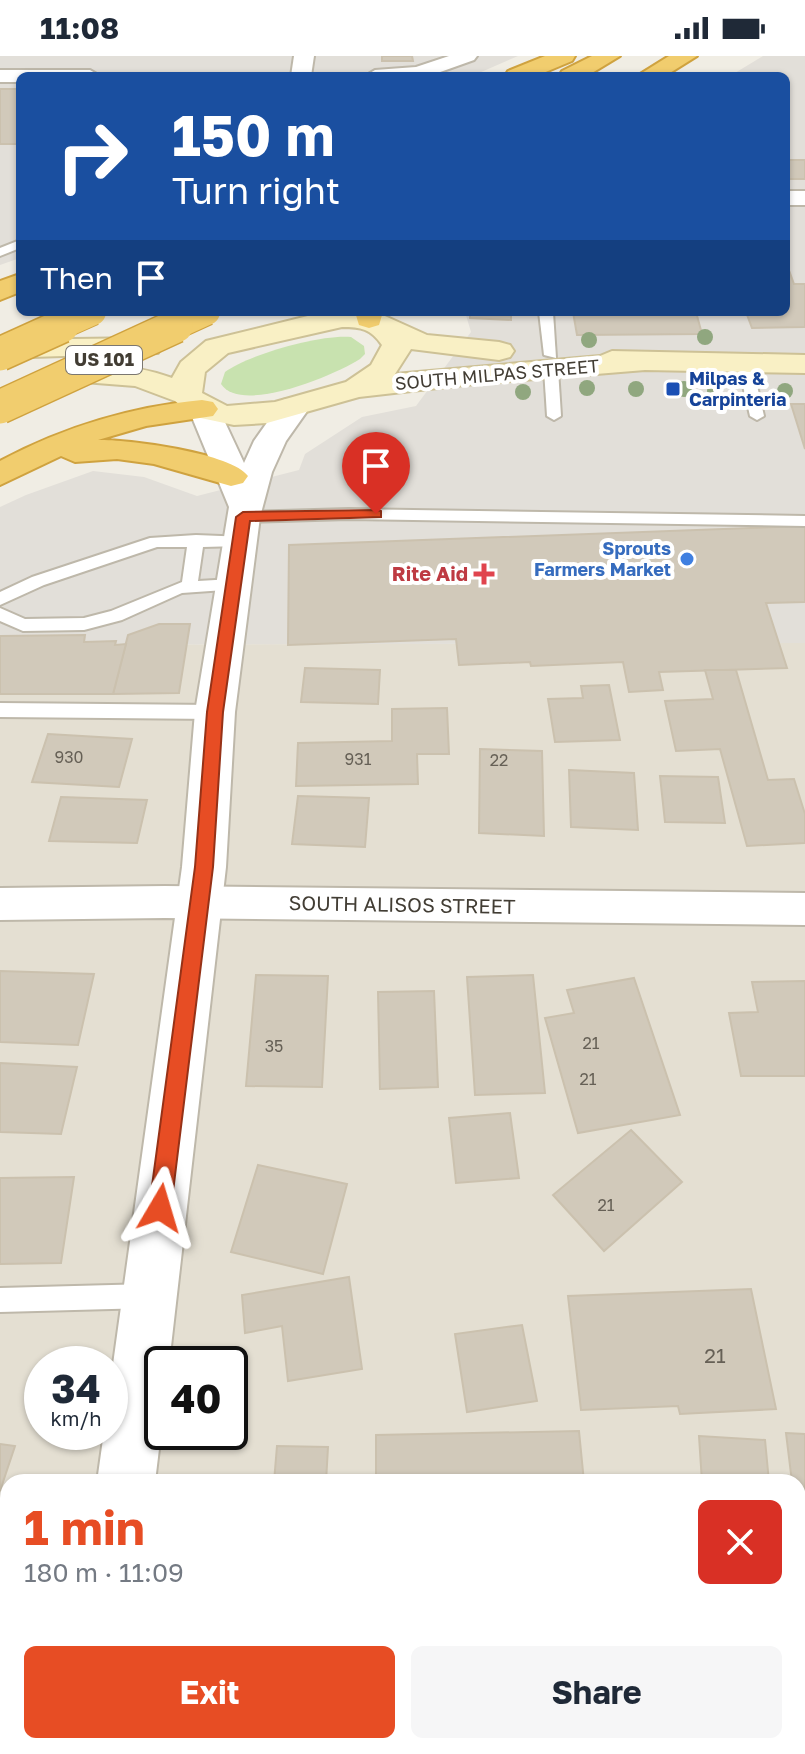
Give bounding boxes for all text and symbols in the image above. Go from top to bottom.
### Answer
text: 11:08 [40,10,119,46]
text: 150 m [172,101,334,168]
icon: right [40,104,144,208]
text: Turn right [172,169,340,212]
icon: arrive [129,256,173,300]
text: Then [40,260,113,296]
road number: US 101 [66,346,142,374]
street label: SOUTH MILPAS STREET [394,354,600,394]
place label: Milpas & Carpinteria [689,367,786,410]
marker: Milpas & Carpinteria [664,380,682,398]
pin [342,432,410,514]
icon: arrive [354,444,398,488]
place label: Sprouts Farmers Market [534,537,671,580]
marker: Sprouts Farmers Market [678,550,696,568]
place label: Rite Aid [392,561,468,585]
marker: Rite Aid [475,565,493,583]
house number: 930 [55,747,83,767]
house number: 931 [345,749,372,769]
house number: 22 [490,750,508,770]
street label: SOUTH ALISOS STREET [288,890,516,918]
house number: 21 [582,1033,600,1053]
house number: 35 [265,1036,283,1056]
house number: 21 [579,1069,597,1089]
position arrow [118,1166,202,1250]
house number: 21 [597,1195,615,1215]
house number: 21 [704,1343,726,1367]
speed limit sign: 40 [144,1346,248,1450]
text: 34 [51,1364,101,1412]
text: km/h [51,1406,101,1430]
text: 1 min [24,1498,145,1556]
button: close [698,1500,782,1584]
text: 180 m · 11:09 [24,1557,184,1588]
button: Exit [24,1646,395,1738]
button: Share [411,1646,782,1738]

